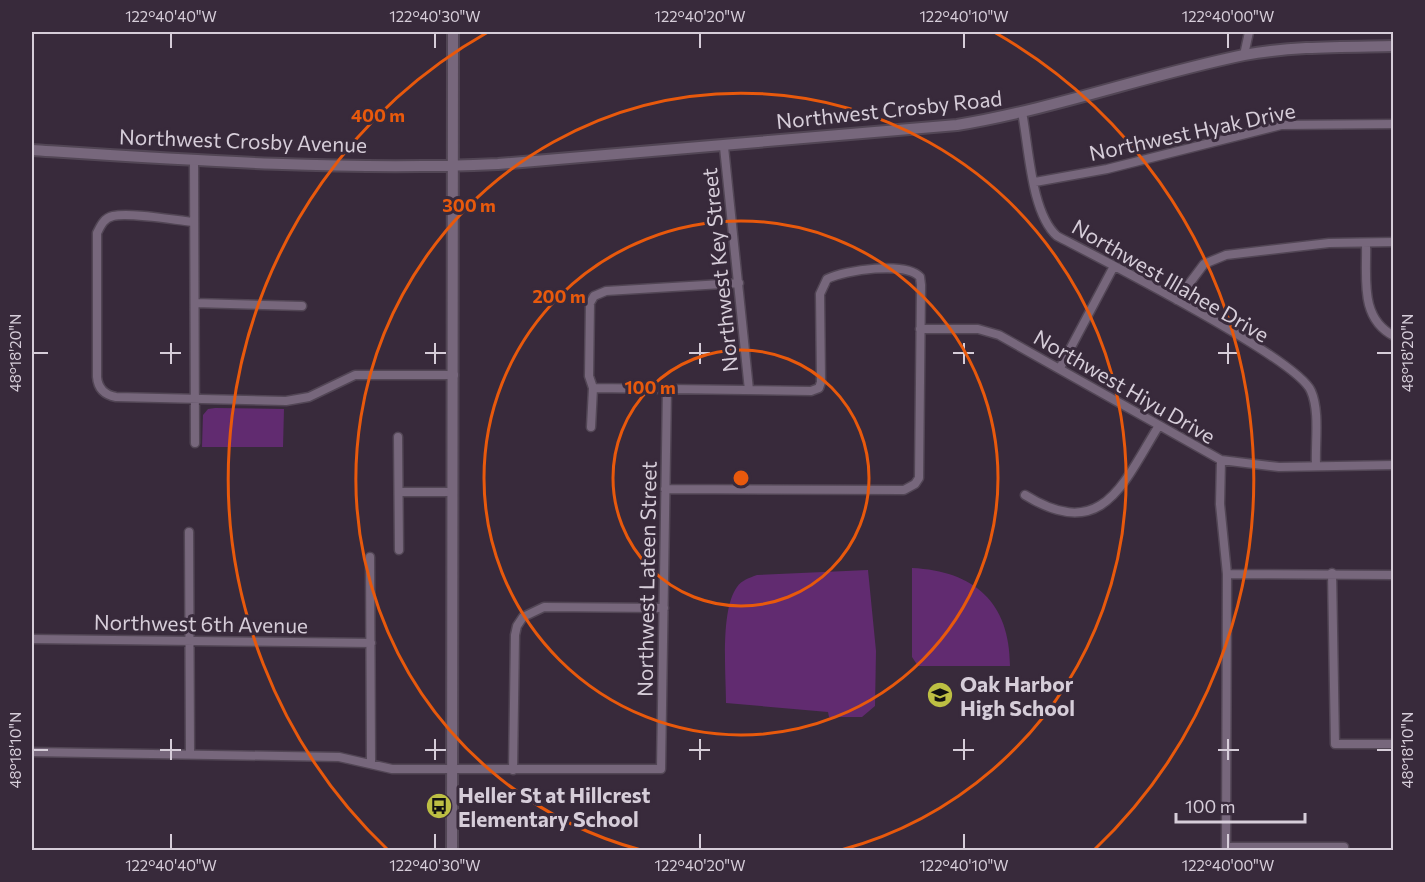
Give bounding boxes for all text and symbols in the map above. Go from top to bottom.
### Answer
text: 122°40'40"W [125,7,217,25]
text: 122°40'30"W [389,7,481,25]
text: 122°40'20"W [655,7,745,25]
text: 122°40'10"W [919,7,1009,25]
text: 122°40'00"W [1182,7,1274,25]
street label: Northwest Crosby Road [775,85,1003,133]
street label: Northwest Hyak Drive [1087,97,1297,165]
text: 400 m [351,104,405,126]
street label: Northwest Crosby Avenue [119,123,367,157]
street label: Northwest Key Street [696,167,742,373]
text: 300 m [442,194,496,216]
street label: Northwest Illahee Drive [1068,213,1274,347]
text: 200 m [532,285,586,307]
text: 48°18'20"N [6,314,24,392]
text: 48°18'20"N [1398,314,1416,392]
street label: Northwest Hiyu Drive [1030,324,1220,448]
text: 100 m [624,376,676,398]
street label: Northwest Lateen Street [631,461,661,697]
centre of rings [731,468,751,488]
street label: Northwest 6th Avenue [94,609,308,637]
place label: Oak Harbor High School [960,671,1075,720]
school or university icon: Oak Harbor High School [925,680,955,710]
text: 48°18'10"N [6,712,24,788]
text: 48°18'10"N [1398,712,1416,788]
place label: Heller St at Hillcrest Elementary School [458,782,651,831]
scale bar [1176,786,1305,824]
bus stop icon: Heller St at Hillcrest Elementary School [424,791,454,821]
text: 100 m [1185,795,1235,817]
text: 122°40'40"W [125,856,217,874]
text: 122°40'30"W [389,856,481,874]
text: 122°40'20"W [655,856,745,874]
text: 122°40'10"W [919,856,1009,874]
text: 122°40'00"W [1182,856,1274,874]

